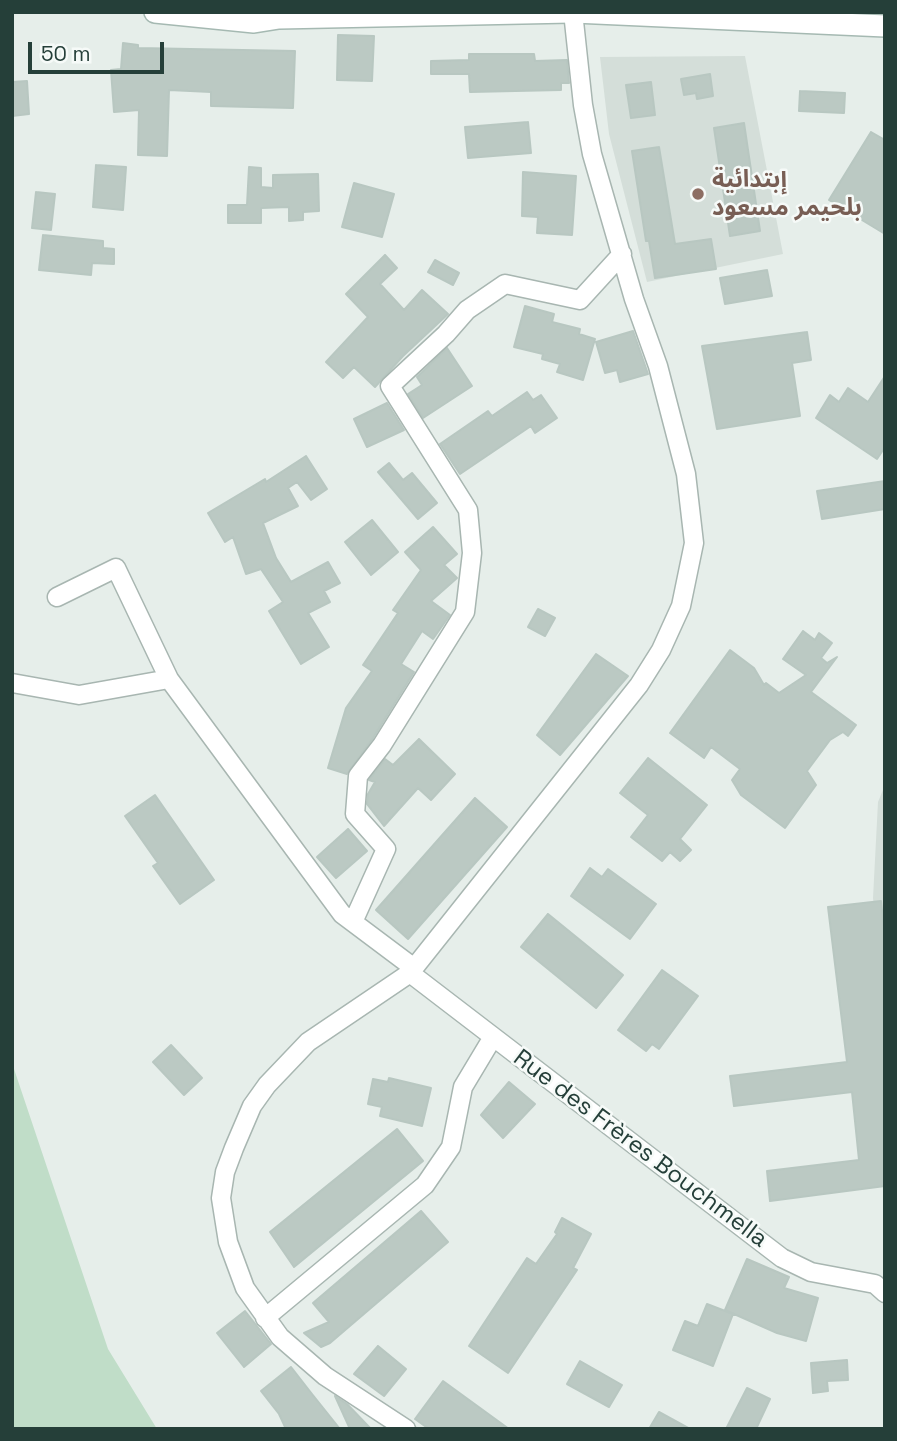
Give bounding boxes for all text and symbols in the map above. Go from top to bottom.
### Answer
scale bar [32,28,168,72]
text: 50 m [41,40,91,67]
place label: إبتدائية بلحيمر مسعود [712,166,862,222]
marker: إبتدائية بلحيمر مسعود [690,186,706,202]
street label: Rue des Frères Bouchmella [507,1044,773,1254]

